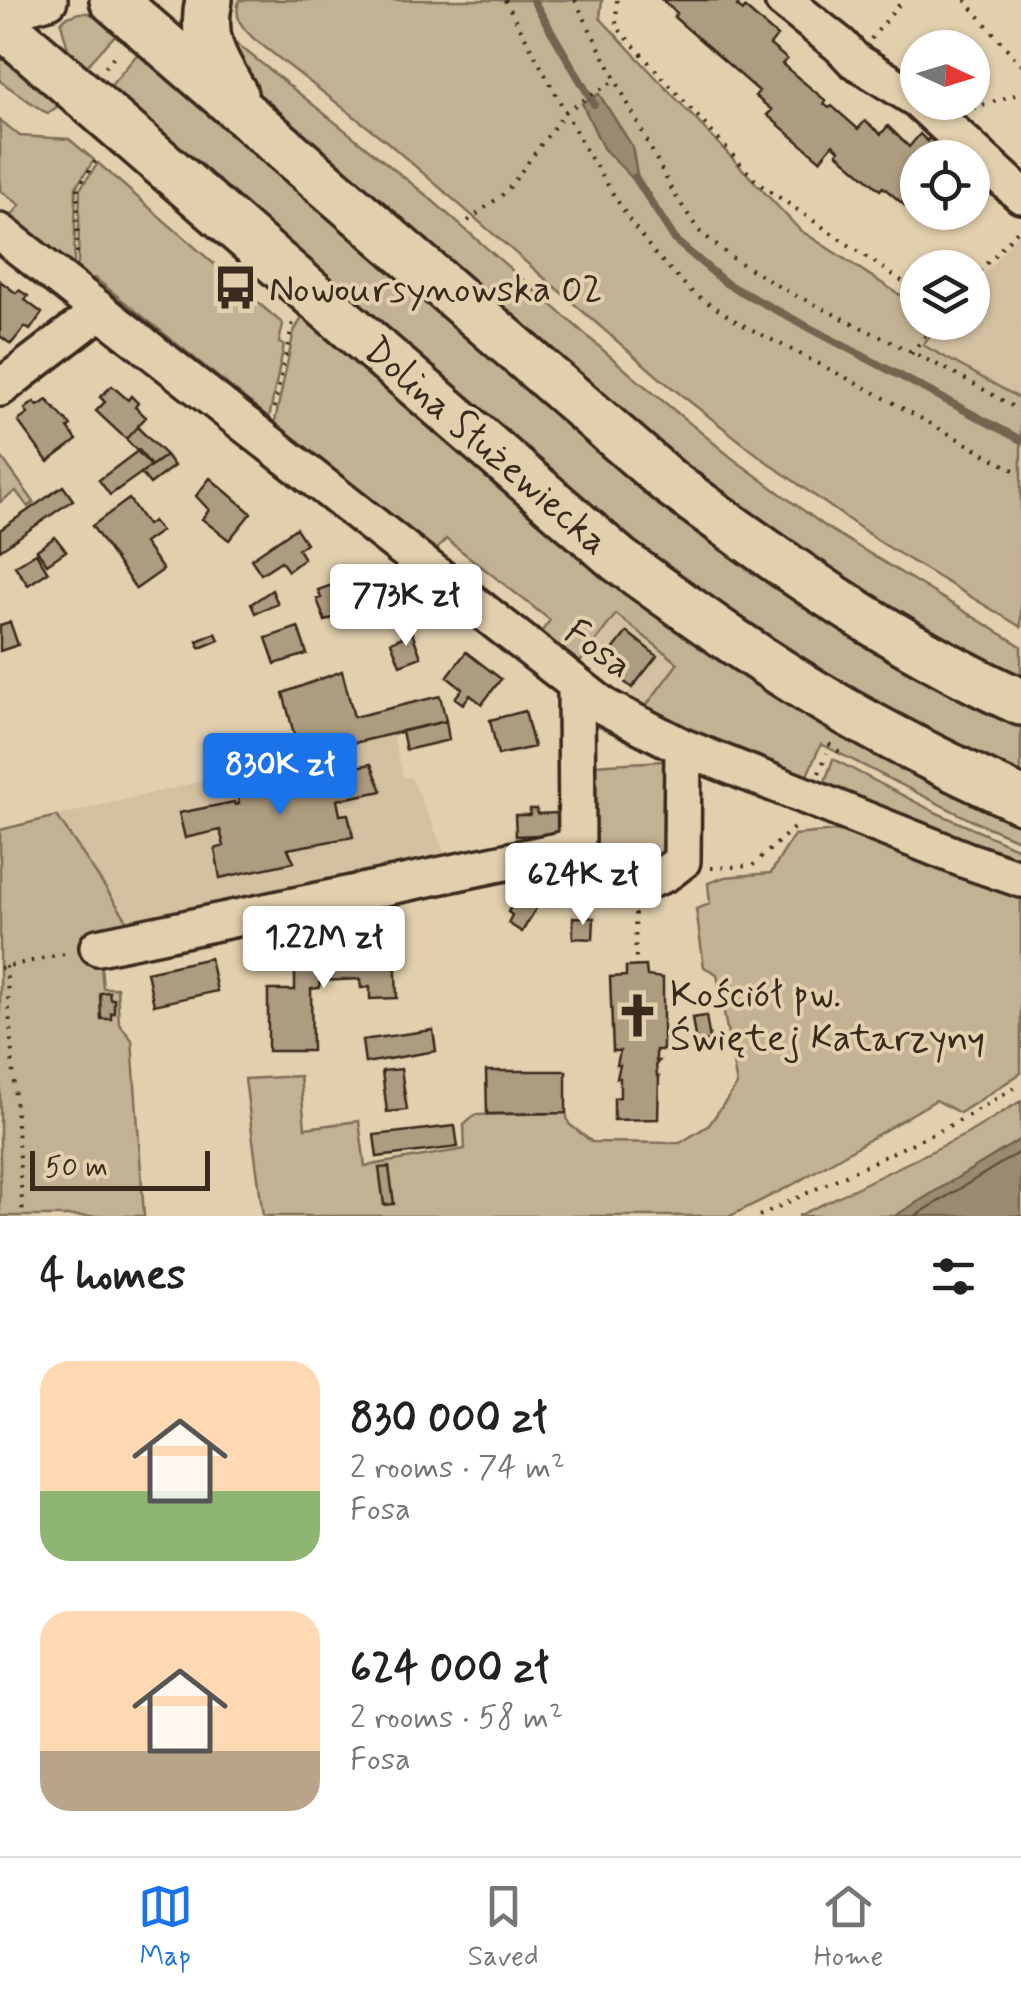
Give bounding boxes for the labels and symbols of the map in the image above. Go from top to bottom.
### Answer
north arrow [900,30,990,120]
bus stop icon: Nowoursynowska 02 [212,264,260,312]
place label: Nowoursynowska 02 [269,266,603,315]
street label: Dolina Służewiecka [353,327,618,567]
pin: 773K zł [314,564,498,649]
street label: Fosa [554,609,641,691]
pin: 830K zł [188,733,372,818]
pin: 624K zł [491,843,675,928]
pin: 1.22M zł [221,906,427,991]
place label: Kościół pw. Świętej Katarzyny [670,971,985,1064]
church icon: Kościół pw. Świętej Katarzyny [613,991,661,1039]
scale bar [30,1146,210,1190]

